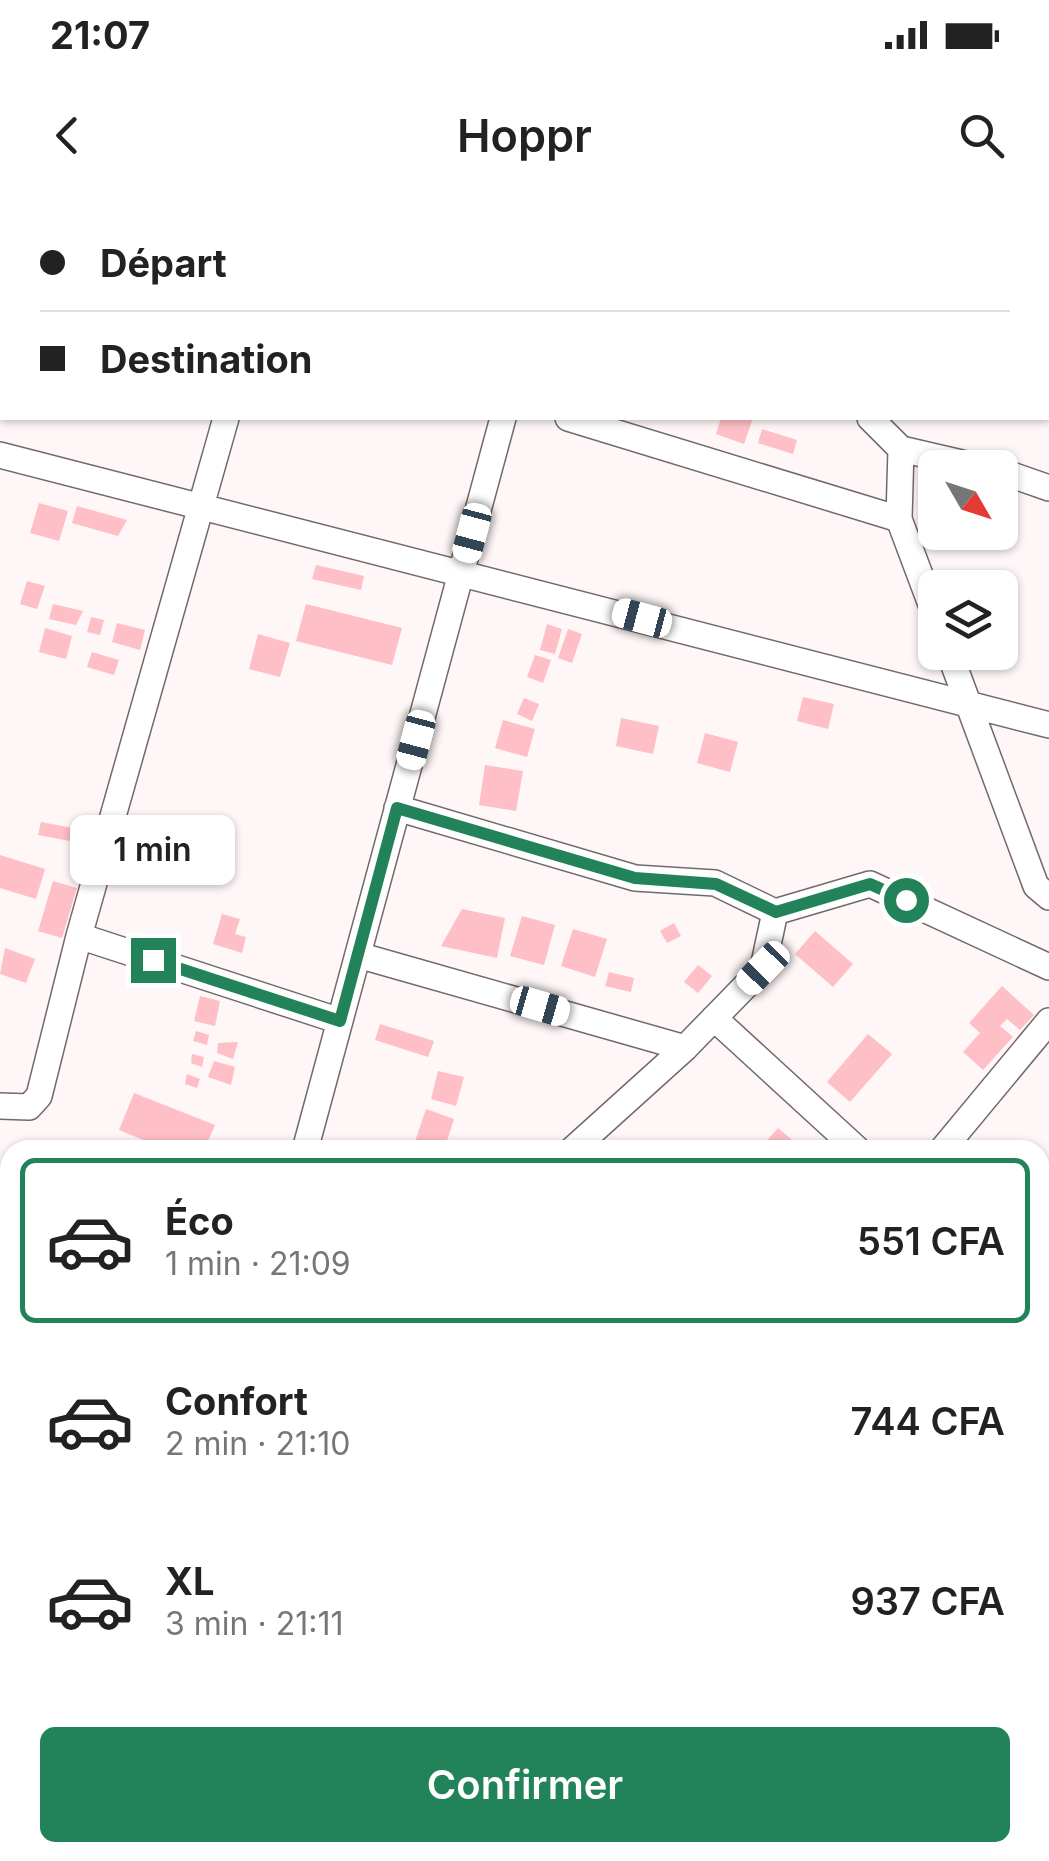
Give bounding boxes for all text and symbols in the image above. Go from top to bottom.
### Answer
text: 21:07 [50,12,150,58]
icon: back [40,108,95,163]
text: Hoppr [457,108,592,163]
icon: search [954,108,1009,163]
text: Départ [100,240,227,286]
text: Destination [100,336,312,382]
north arrow [918,450,1018,550]
map controls [918,450,1018,670]
car [450,500,494,566]
button: layers [918,570,1018,670]
car [609,596,675,640]
car [394,707,438,773]
callout: 1 min [70,815,236,885]
text: 1 min [113,830,192,869]
route start [884,878,929,923]
car [731,936,795,1000]
route end [131,938,176,983]
car [507,983,573,1029]
icon: car [45,1196,135,1286]
text: Éco [165,1198,234,1244]
text: 551 CFA [857,1218,1005,1264]
text: 1 min · 21:09 [165,1244,351,1283]
icon: car [45,1376,135,1466]
text: Confort [165,1378,308,1424]
text: 744 CFA [851,1398,1005,1444]
text: 2 min · 21:10 [165,1424,350,1463]
icon: car [45,1556,135,1646]
text: XL [165,1558,215,1604]
text: 937 CFA [851,1578,1005,1624]
text: 3 min · 21:11 [165,1604,343,1643]
button: Confirmer [40,1727,1010,1842]

